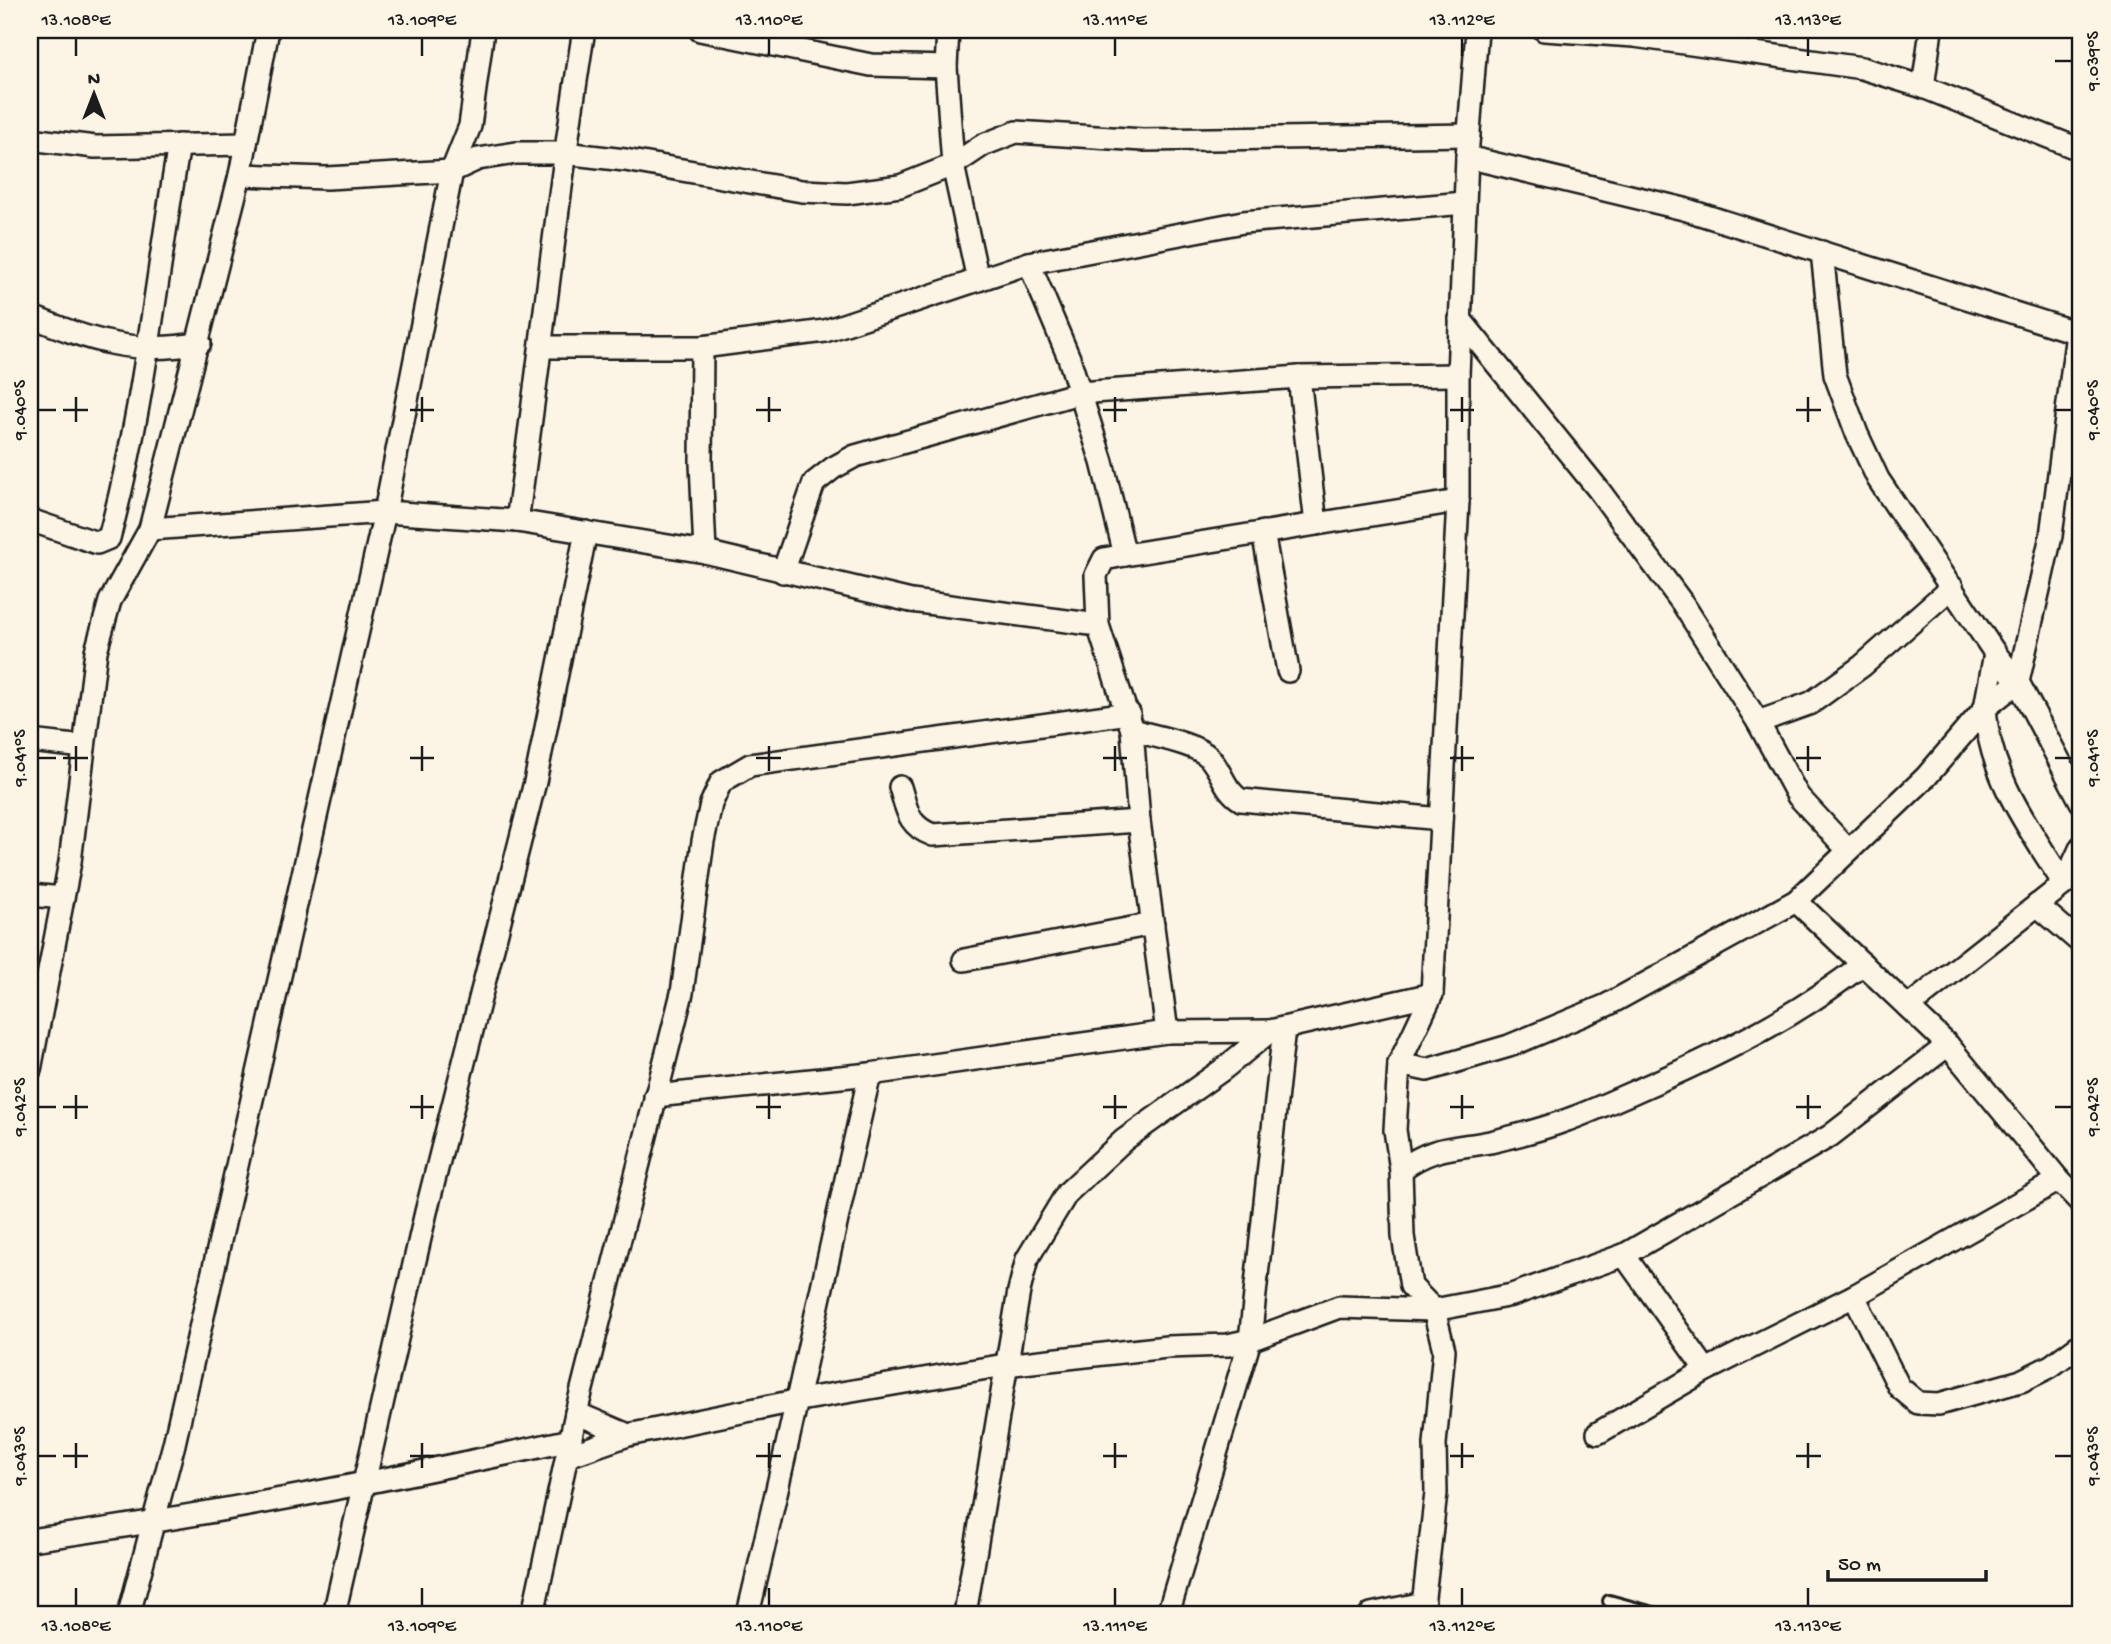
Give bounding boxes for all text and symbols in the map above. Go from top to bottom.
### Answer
text: 13.108°E [41,11,111,32]
text: 13.109°E [387,11,457,32]
text: 13.110°E [735,11,803,32]
text: 13.111°E [1082,11,1147,32]
text: 13.112°E [1429,11,1495,32]
text: 13.113°E [1774,11,1842,32]
text: 9.039°S [2084,31,2105,92]
north arrow [60,60,130,130]
text: N [88,69,100,92]
text: 9.040°S [11,379,32,441]
text: 9.040°S [2084,379,2105,441]
text: 9.041°S [11,729,32,788]
text: 9.041°S [2084,729,2105,788]
text: 9.042°S [11,1077,32,1137]
text: 9.042°S [2084,1077,2105,1137]
text: 9.043°S [11,1426,32,1487]
text: 9.043°S [2084,1426,2105,1487]
scale bar [1828,1539,1985,1583]
text: 50 m [1838,1554,1881,1579]
text: 13.108°E [41,1617,111,1638]
text: 13.109°E [387,1617,457,1638]
text: 13.110°E [735,1617,803,1638]
text: 13.111°E [1082,1617,1147,1638]
text: 13.112°E [1429,1617,1495,1638]
text: 13.113°E [1774,1617,1842,1638]

